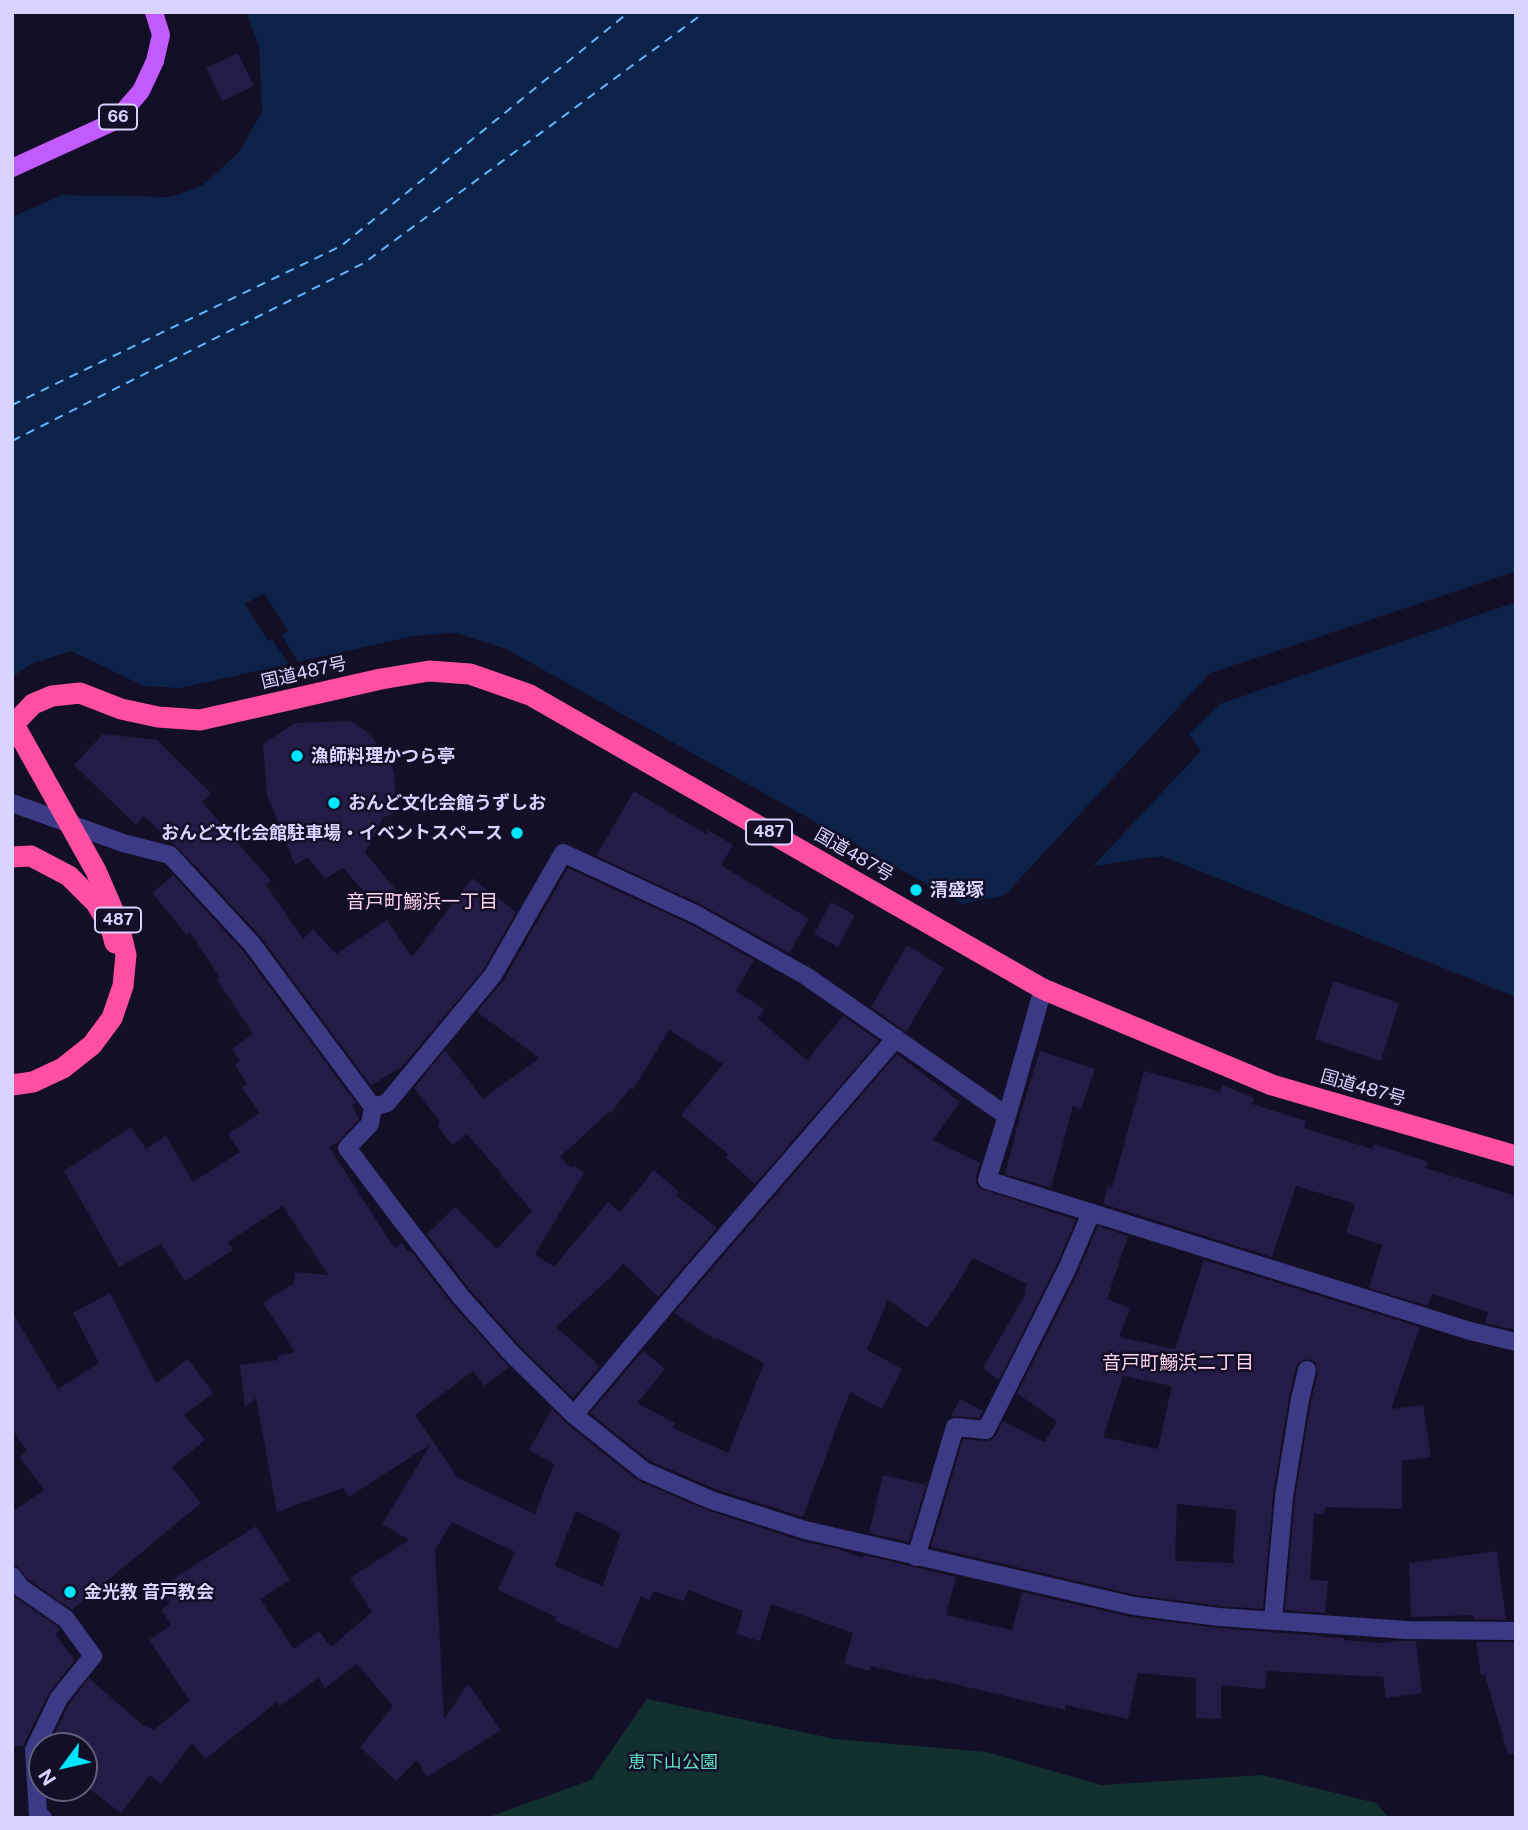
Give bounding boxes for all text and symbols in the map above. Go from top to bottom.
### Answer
road number: 66 [99,105,137,130]
street label: 国道487号 [259,653,349,693]
place label: 漁師料理かつら亭 [311,745,455,767]
marker: 漁師料理かつら亭 [289,748,305,764]
place label: おんど文化会館うずしお [348,792,546,814]
marker: おんど文化会館うずしお [326,795,342,811]
road number: 487 [746,820,792,845]
place label: おんど文化会館駐車場・イベントスペース [161,822,503,844]
street label: 国道487号 [811,824,897,886]
marker: おんど文化会館駐車場・イベントスペース [509,825,525,841]
place label: 清盛塚 [930,879,984,901]
marker: 清盛塚 [908,882,924,898]
district label: 音戸町鰯浜一丁目 [346,891,498,913]
road number: 487 [95,908,141,932]
street label: 国道487号 [1318,1066,1408,1110]
district label: 音戸町鰯浜二丁目 [1102,1352,1254,1374]
place label: 金光教 音戸教会 [84,1581,214,1603]
marker: 金光教 音戸教会 [62,1584,78,1600]
north arrow [28,1732,98,1802]
park label: 恵下山公園 [628,1751,718,1773]
text: N [34,1765,60,1790]

